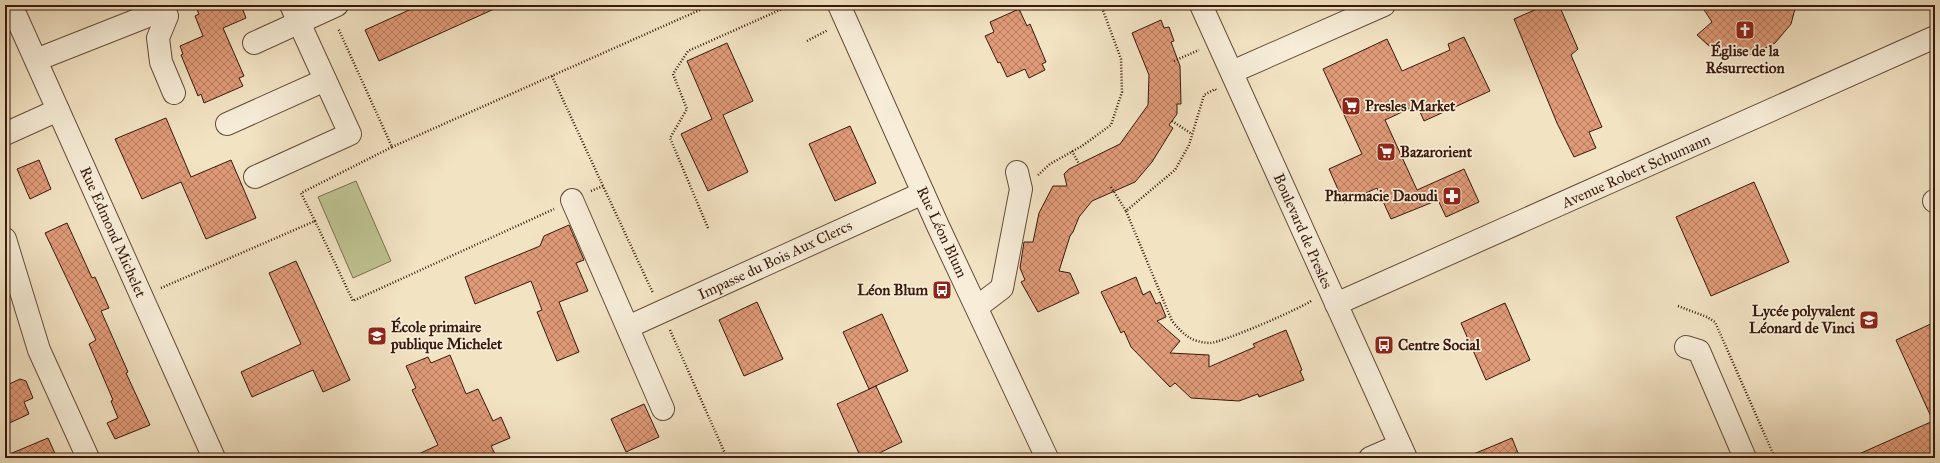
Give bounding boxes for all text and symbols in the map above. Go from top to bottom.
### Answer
church icon: Église de la Résurrection [1734,19,1756,41]
place label: Église de la Résurrection [1705,41,1785,77]
supermarket icon: Presles Market [1340,95,1362,117]
place label: Presles Market [1365,97,1456,115]
street label: Avenue Robert Schumann [1558,130,1713,212]
supermarket icon: Bazarorient [1375,141,1397,163]
place label: Bazarorient [1400,143,1473,161]
street label: Rue Edmond Michelet [76,164,150,301]
street label: Boulevard de Presles [1270,171,1336,291]
street label: Rue Léon Blum [913,183,971,281]
pharmacy icon: Pharmacie Daoudi [1441,185,1463,207]
place label: Pharmacie Daoudi [1325,187,1439,205]
street label: Impasse du Bois Aux Clercs [695,216,855,304]
bus stop icon: Léon Blum [931,279,953,301]
place label: Léon Blum [857,281,928,299]
place label: Lycée polyvalent Léonard de Vinci [1749,302,1856,337]
school or university icon: Lycée polyvalent Léonard de Vinci [1858,309,1880,331]
place label: École primaire publique Michelet [390,317,503,354]
school or university icon: École primaire publique Michelet [366,325,388,347]
bus stop icon: Centre Social [1373,334,1395,356]
place label: Centre Social [1398,336,1481,354]

